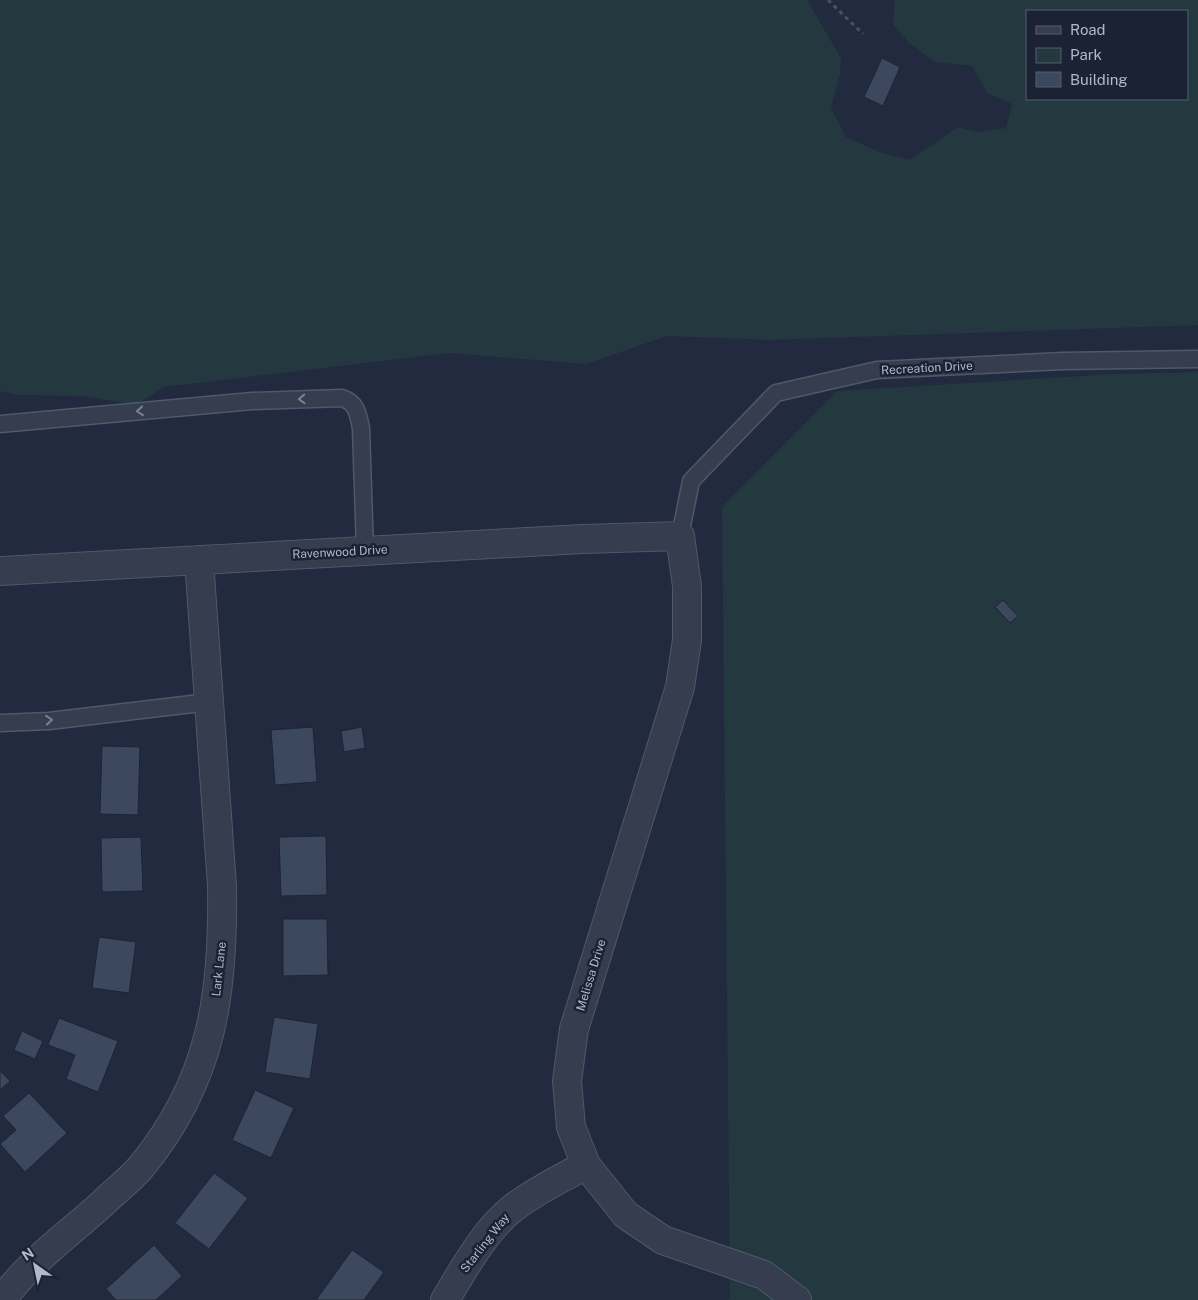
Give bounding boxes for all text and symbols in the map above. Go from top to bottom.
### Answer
legend [1026,10,1188,100]
text: Road [1070,21,1106,38]
text: Park [1070,46,1102,63]
text: Building [1070,71,1128,88]
street label: Recreation Drive [881,359,973,377]
one-way arrow [298,394,306,405]
one-way arrow [136,405,144,416]
street label: Ravenwood Drive [292,543,388,561]
one-way arrow [45,715,53,726]
street label: Melissa Drive [573,937,609,1013]
street label: Lark Lane [209,941,229,997]
street label: Starling Way [458,1210,513,1275]
north arrow [10,1240,60,1290]
text: N [19,1244,37,1264]

